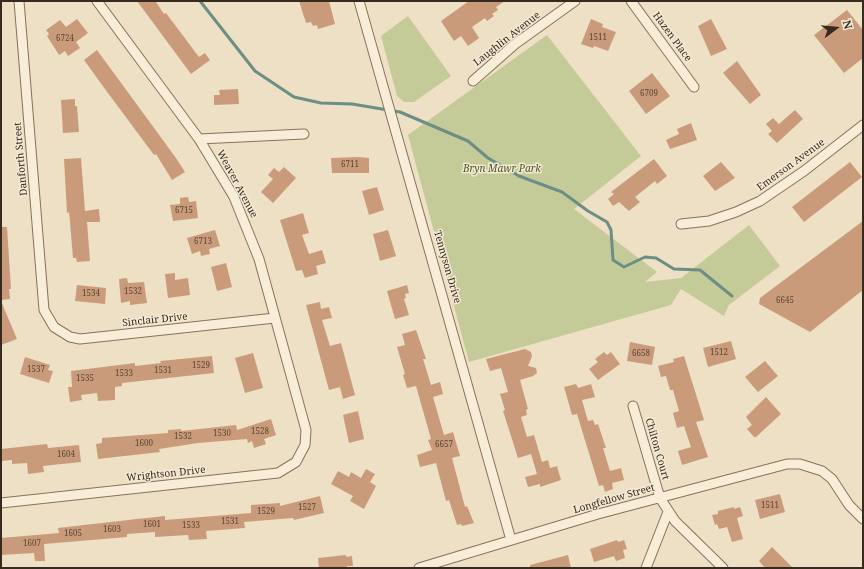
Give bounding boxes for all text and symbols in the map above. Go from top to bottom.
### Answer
north arrow [816,8,856,48]
street label: Laughlin Avenue [471,9,543,69]
street label: Hazen Place [650,10,694,64]
text: N [840,18,856,31]
house number: 1511 [589,33,607,43]
house number: 6724 [56,34,74,44]
house number: 6709 [640,89,658,99]
street label: Danforth Street [12,122,30,196]
street label: Emerson Avenue [755,136,827,194]
street label: Weaver Avenue [214,148,260,220]
house number: 6711 [341,160,359,170]
park label: Bryn Mawr Park [463,163,541,175]
house number: 6715 [175,206,193,216]
street label: Tennyson Drive [431,229,463,305]
house number: 6713 [194,237,212,247]
house number: 1532 [124,287,142,297]
house number: 1534 [82,289,100,299]
house number: 6645 [776,296,794,306]
street label: Sinclair Drive [122,311,188,329]
house number: 1512 [710,348,728,358]
house number: 6658 [632,349,650,359]
house number: 1529 [192,361,210,371]
house number: 1537 [27,365,45,375]
house number: 1531 [154,366,172,376]
house number: 1533 [115,369,133,379]
house number: 1535 [76,374,94,384]
street label: Chilton Court [642,417,672,481]
house number: 1528 [251,427,269,437]
house number: 1530 [213,429,231,439]
house number: 1532 [174,432,192,442]
house number: 1600 [135,439,153,449]
house number: 6657 [435,440,453,450]
house number: 1604 [57,450,75,460]
street label: Wrightson Drive [126,464,206,484]
street label: Longfellow Street [572,482,656,516]
house number: 1511 [761,501,779,511]
house number: 1527 [298,503,316,513]
house number: 1529 [257,507,275,517]
house number: 1531 [221,517,239,527]
house number: 1601 [143,520,161,530]
house number: 1533 [182,521,200,531]
house number: 1603 [103,525,121,535]
house number: 1605 [64,529,82,539]
house number: 1607 [23,539,41,549]

